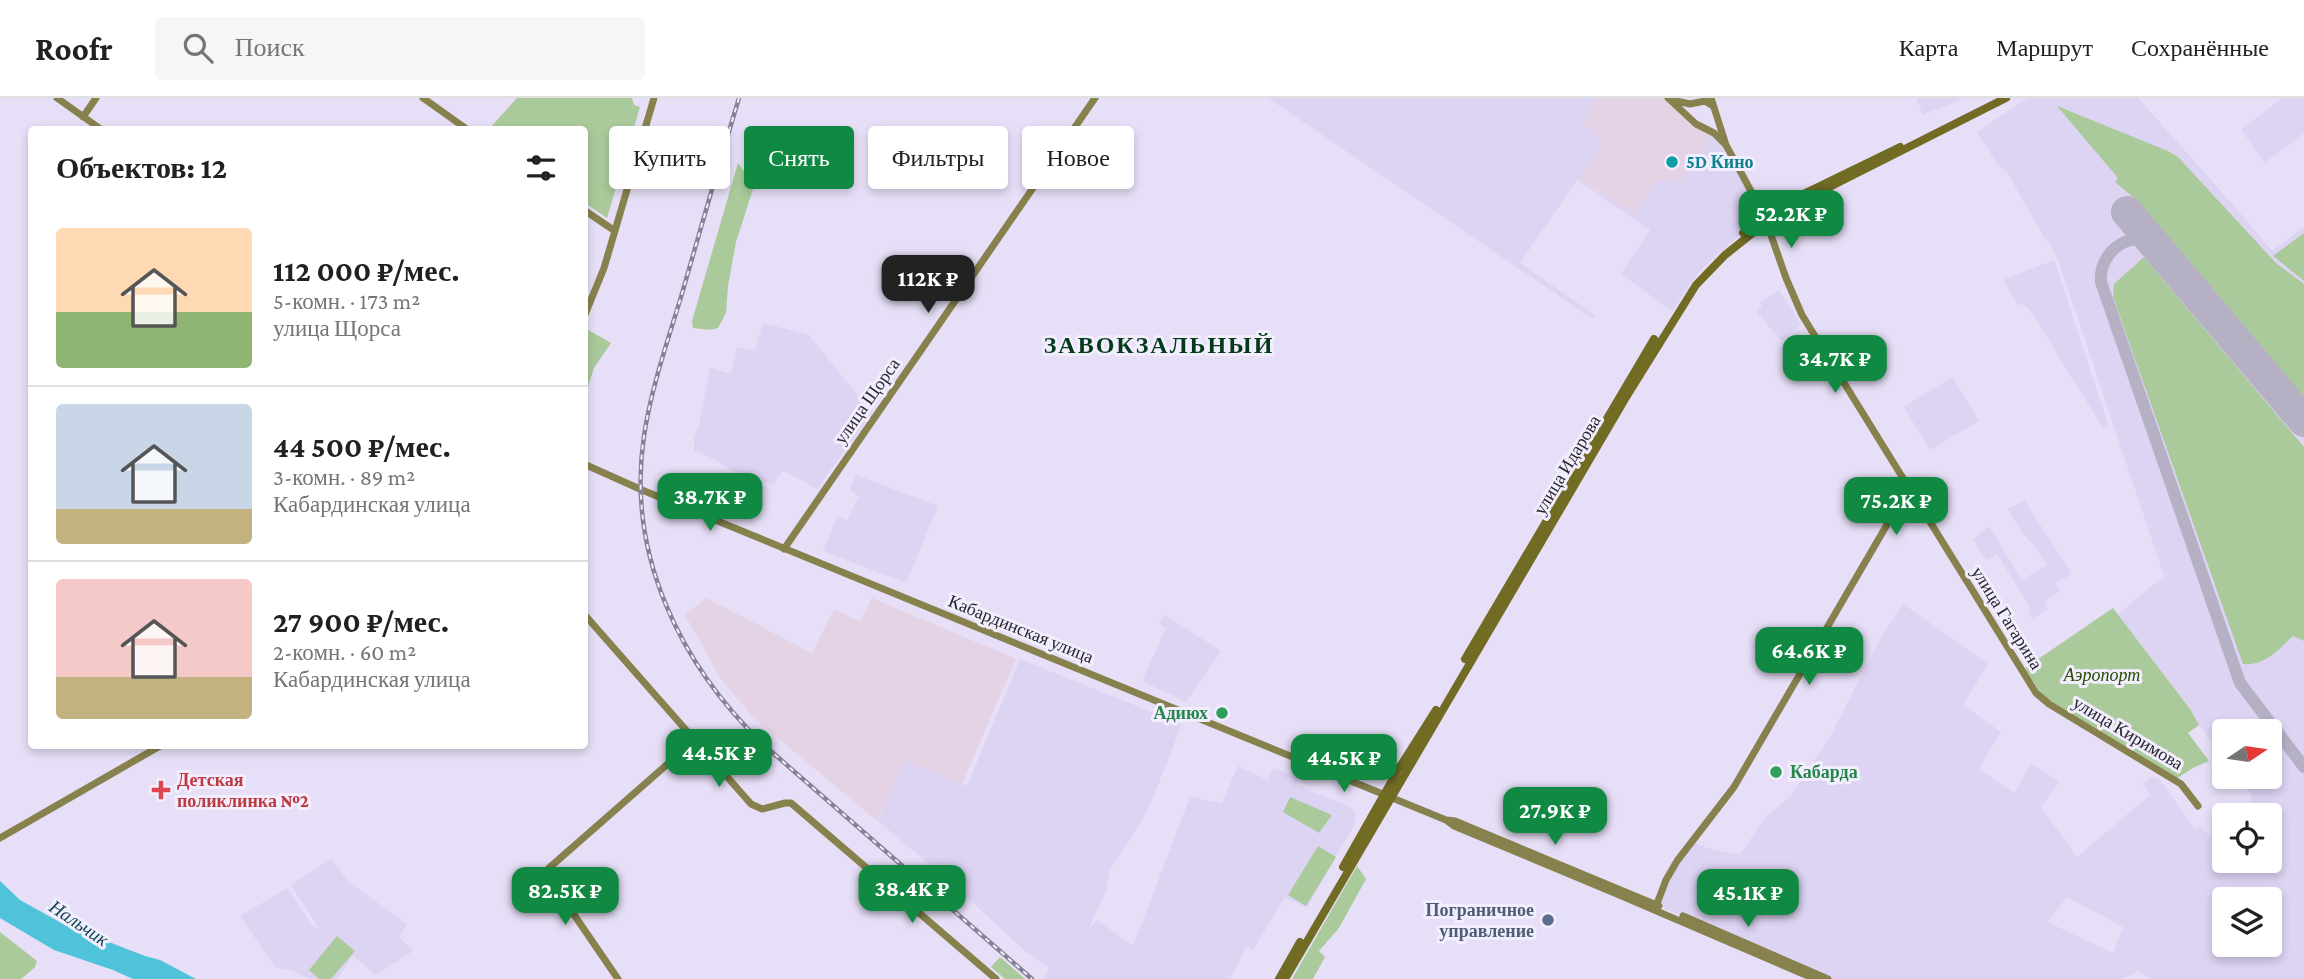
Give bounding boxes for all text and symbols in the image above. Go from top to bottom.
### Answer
search box [155,17,645,80]
icon: search [179,29,217,67]
text: Roofr [35,30,113,67]
text: Поиск [235,33,305,62]
text: Карта [1899,34,1958,61]
text: Маршрут [1996,34,2093,61]
text: Сохранённые [2131,34,2269,61]
chip: Купить [609,126,730,189]
chip: Снять [744,126,854,189]
chip: Фильтры [868,126,1008,189]
chip: Новое [1022,126,1134,189]
icon: filters [522,149,560,187]
text: Объектов: 12 [56,151,227,184]
place label: 5D Кино [1686,152,1754,172]
marker: 5D Кино [1664,154,1680,170]
pin: 52.2K ₽ [1726,190,1856,250]
text: 52.2K ₽ [1755,200,1827,226]
text: 112 000 ₽/мес. [273,254,460,287]
icon: home [112,256,196,340]
pin: 112K ₽ [871,256,985,315]
text: 112K ₽ [898,265,958,291]
text: 5-комн. · 173 m² [273,288,420,314]
text: улица Щорса [273,315,401,341]
district label: ЗАВОКЗАЛЬНЫЙ [1044,331,1274,358]
pin: 34.7K ₽ [1770,336,1900,395]
text: 34.7K ₽ [1799,345,1871,371]
street label: улица Щорса [830,354,904,448]
street label: улица Идарова [1530,412,1604,518]
text: 44 500 ₽/мес. [273,430,451,463]
icon: home [112,432,196,516]
text: 3-комн. · 89 m² [273,464,415,490]
pin: 38.7K ₽ [645,474,775,533]
pin: 75.2K ₽ [1831,478,1961,537]
text: 38.7K ₽ [673,483,747,509]
text: 75.2K ₽ [1860,487,1932,513]
text: Кабардинская улица [273,491,471,517]
street label: улица Гагарина [1967,563,2047,673]
street label: Кабардинская улица [946,591,1096,667]
text: 27 900 ₽/мес. [273,605,449,638]
icon: home [112,607,196,691]
pin: 64.6K ₽ [1744,628,1874,687]
text: 64.6K ₽ [1771,637,1847,663]
text: 2-комн. · 60 m² [273,639,416,665]
park label: Аэропорт [2063,665,2140,685]
text: Кабардинская улица [273,666,471,692]
street label: улица Киримова [2069,692,2187,774]
place label: Адиюх [1153,703,1208,723]
marker: Адиюх [1214,705,1230,721]
north arrow [2212,719,2282,789]
map controls [2212,719,2282,957]
pin: 44.5K ₽ [654,730,784,789]
pin: 44.5K ₽ [1279,734,1409,794]
text: 44.5K ₽ [682,739,756,765]
text: 44.5K ₽ [1307,744,1381,770]
place label: Кабарда [1790,762,1858,782]
marker: Кабарда [1768,764,1784,780]
place label: Детская поликлинка №2 [177,770,309,811]
marker: Детская поликлинка №2 [151,780,171,800]
pin: 27.9K ₽ [1490,788,1620,847]
text: 27.9K ₽ [1519,797,1591,823]
button: locate [2212,803,2282,873]
pin: 38.4K ₽ [847,866,977,925]
pin: 82.5K ₽ [500,868,630,927]
pin: 45.1K ₽ [1683,870,1813,929]
text: 38.4K ₽ [875,875,949,901]
text: 82.5K ₽ [528,877,602,903]
text: 45.1K ₽ [1713,879,1783,905]
button: layers [2212,887,2282,957]
water label: Нальчик [45,895,114,951]
place label: Пограничное управление [1426,900,1534,941]
marker: Пограничное управление [1540,912,1556,928]

